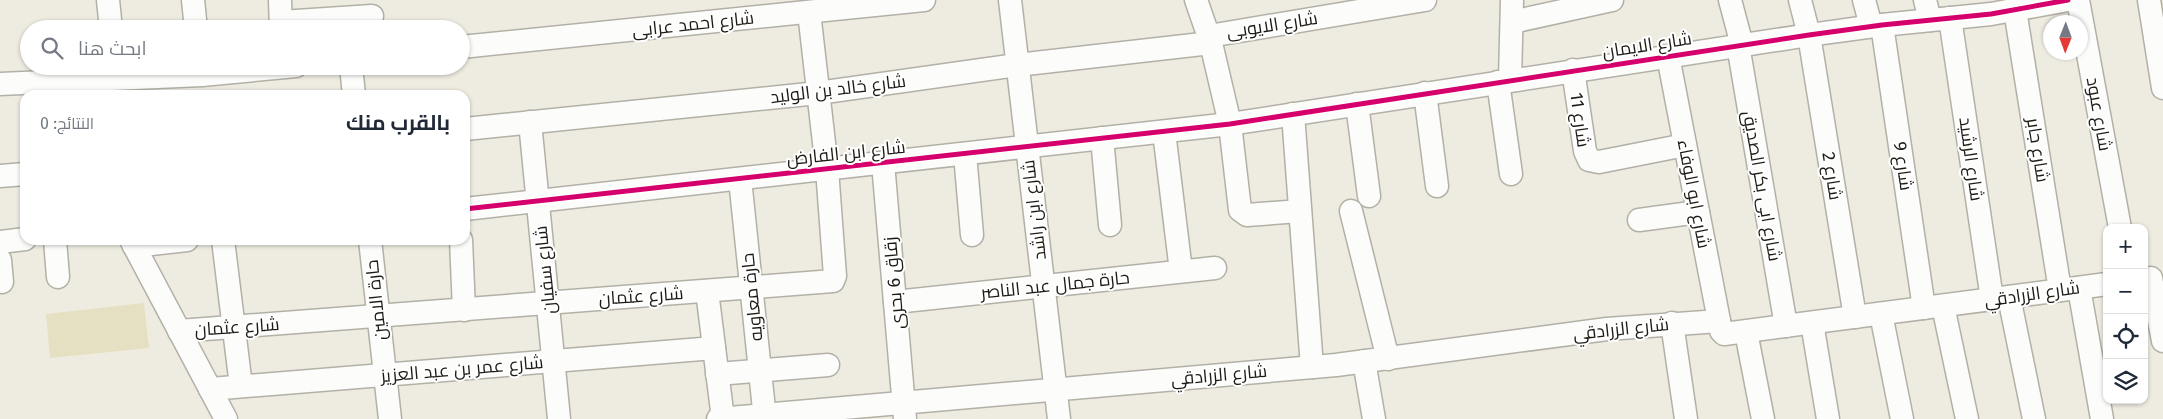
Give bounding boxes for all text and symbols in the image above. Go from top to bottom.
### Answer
street label: شارع احمد عرابى [631,7,755,42]
street label: شارع الايوبى [1225,7,1319,44]
north arrow [2043,15,2088,60]
search box [20,20,470,75]
street label: شارع الايمان [1601,27,1693,64]
icon: search [38,34,66,62]
text: ابحث هنا [78,37,147,60]
street label: شارع خالد بن الوليد [769,70,907,109]
street label: شارع عبود [2081,75,2116,153]
street label: شارع 11 [1564,91,1595,149]
street label: شارع ابى بكر الصديق [1737,109,1786,263]
text: بالقرب منك [346,110,450,136]
text: النتائج: 0 [40,114,94,133]
street label: شارع جابر [2021,115,2054,184]
street label: شارع الرشيد [1953,116,1988,203]
street label: شارع ابن الفارض [785,136,907,171]
street label: شارع ابو الوفاء [1672,138,1715,251]
street label: شارع 9 [1888,140,1917,192]
street label: شارع 2 [1816,150,1847,202]
street label: شارع ابن راشد [1017,159,1052,261]
map controls [2103,224,2148,404]
button: + [2103,224,2148,269]
street label: شارع سفيان [529,225,562,315]
street label: زقاق 6 بحرى [879,236,910,330]
street label: حارة معاويه [736,252,768,342]
street label: حارة الامين [361,258,391,342]
street label: حارة جمال عبد الناصر [978,266,1131,304]
button: − [2103,269,2148,314]
street label: شارع الزرادقي [1983,276,2082,315]
street label: شارع عثمان [598,282,684,311]
street label: شارع عثمان [194,313,280,342]
street label: شارع الزرادقي [1572,313,1670,348]
button: locate [2103,314,2148,359]
street label: شارع عمر بن عبد العزيز [379,351,544,388]
button: layers [2103,359,2148,404]
street label: شارع الزرادقي [1170,360,1268,393]

